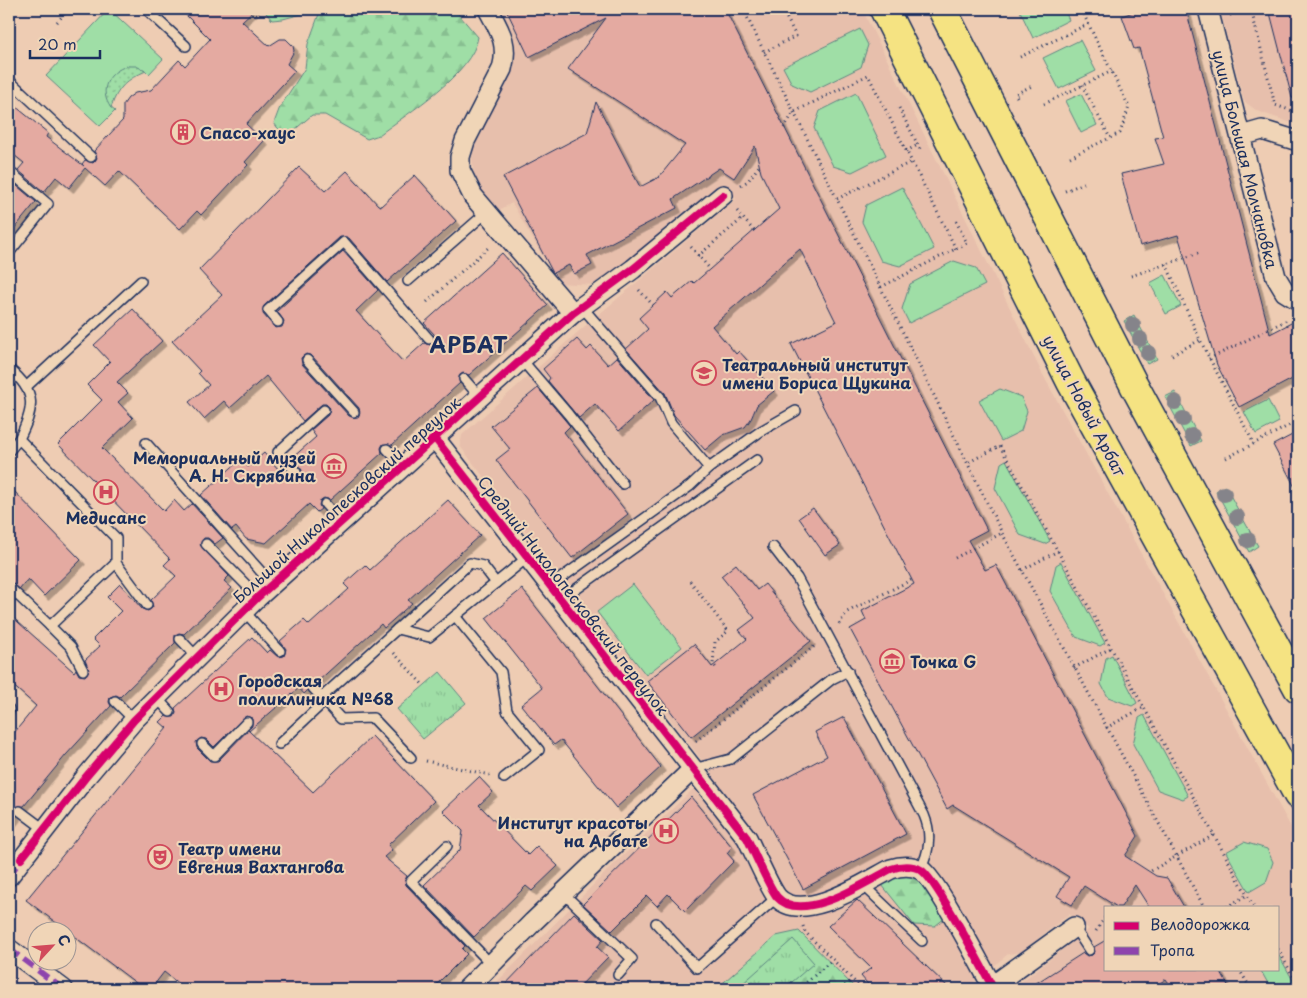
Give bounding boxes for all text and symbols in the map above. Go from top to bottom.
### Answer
scale bar [30,28,100,60]
text: 20 m [38,32,77,55]
street label: улица Большая Молчановка [1207,47,1285,271]
building icon: Спасо-хаус [170,119,196,145]
place label: Спасо-хаус [200,120,296,144]
district label: АРБАТ [430,328,508,360]
street label: улица Новый Арбат [1038,330,1133,481]
place label: Театральный институт имени Бориса Щукина [722,352,911,394]
school or university icon: Театральный институт имени Бориса Щукина [691,360,717,386]
street label: Большой Николопесковский переулок [227,390,466,608]
place label: Мемориальный музей А. Н. Скрябина [133,445,316,487]
museum icon: Мемориальный музей А. Н. Скрябина [321,453,347,479]
street label: Средний Николопесковский переулок [473,470,676,720]
hospital icon: Медисанс [93,479,119,505]
place label: Медисанс [66,505,146,529]
museum icon: Точка G [879,648,905,674]
place label: Точка G [910,649,976,673]
place label: Городская поликлиника №68 [238,668,394,710]
hospital icon: Городская поликлиника №68 [208,676,234,702]
place label: Институт красоты на Арбате [498,810,648,852]
hospital icon: Институт красоты на Арбате [653,818,679,844]
place label: Театр имени Евгения Вахтангова [178,836,345,878]
theatre icon: Театр имени Евгения Вахтангова [147,844,173,870]
legend [1104,906,1280,970]
text: Велодорожка [1150,912,1251,935]
north arrow [28,920,78,970]
text: С [52,931,76,949]
text: Тропа [1150,938,1195,961]

